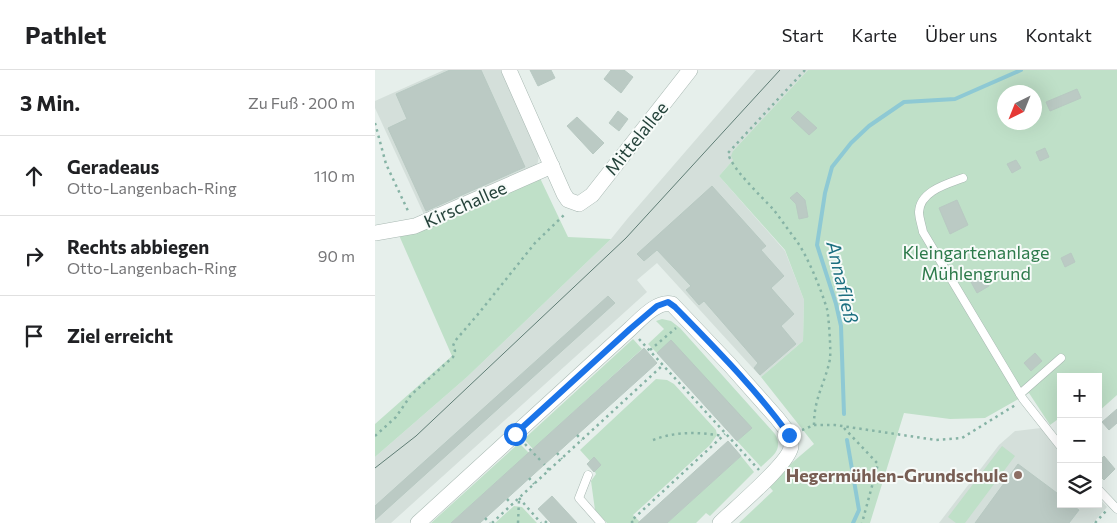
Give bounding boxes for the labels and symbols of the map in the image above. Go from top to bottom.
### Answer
north arrow [997,85,1042,130]
street label: Mittelallee [600,97,672,179]
street label: Kirschallee [420,176,510,232]
water label: Annafließ [822,238,864,326]
park label: Kleingartenanlage Mühlengrund [902,241,1050,284]
route start [504,423,527,446]
route end [778,424,801,447]
place label: Hegermühlen-Grundschule [786,464,1008,486]
marker: Hegermühlen-Grundschule [1012,469,1024,481]

